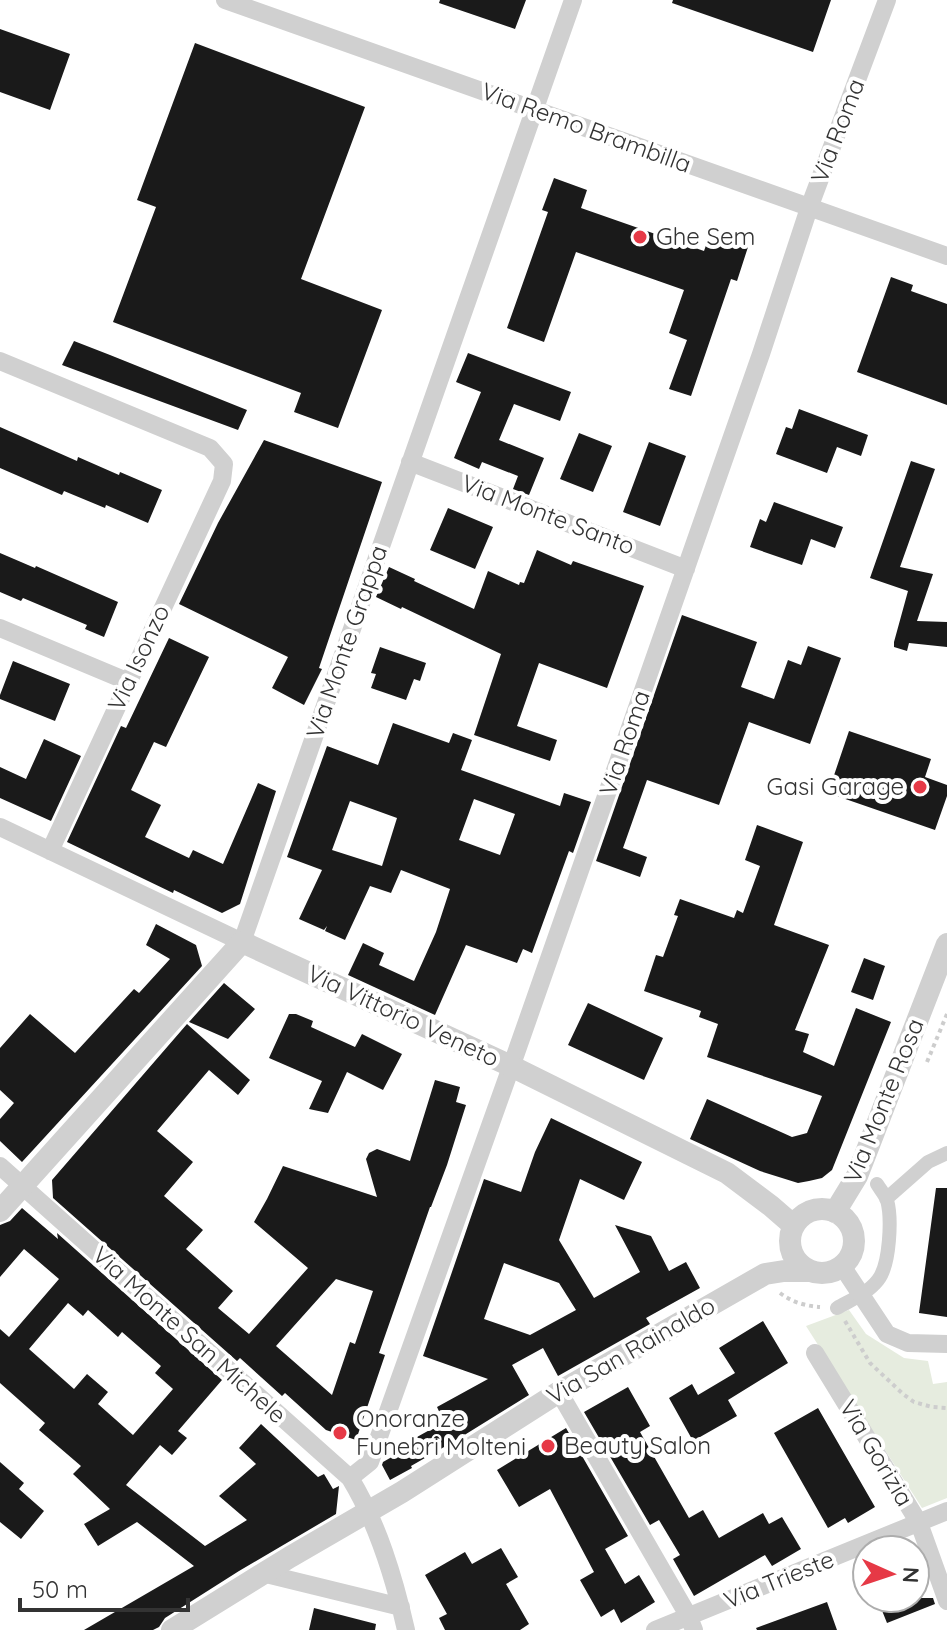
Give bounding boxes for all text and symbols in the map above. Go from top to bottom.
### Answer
street label: Via Roma [804,74,871,187]
street label: Via Remo Brambilla [477,75,695,179]
place label: Ghe Sem [656,221,755,251]
marker: Ghe Sem [631,228,649,246]
street label: Via Monte Santo [458,467,639,561]
street label: Via Monte Grappa [299,541,393,742]
street label: Via Isonzo [100,600,176,715]
street label: Via Roma [592,686,656,799]
place label: Gasi Garage [766,771,904,801]
marker: Gasi Garage [911,778,929,796]
street label: Via Vittorio Veneto [303,957,504,1073]
street label: Via Monte Rosa [836,1014,930,1187]
street label: Via Monte San Michele [87,1239,293,1429]
street label: Via San Rainaldo [541,1290,720,1410]
street label: Via Gorizia [833,1394,920,1511]
place label: Onoranze Funebri Molteni [356,1403,526,1461]
marker: Onoranze Funebri Molteni [331,1424,349,1442]
place label: Beauty Salon [564,1430,711,1460]
marker: Beauty Salon [539,1437,557,1455]
north arrow [851,1534,931,1614]
street label: Via Trieste [719,1543,838,1615]
scale bar [20,1562,188,1612]
text: N [897,1566,925,1584]
text: 50 m [32,1574,88,1604]

